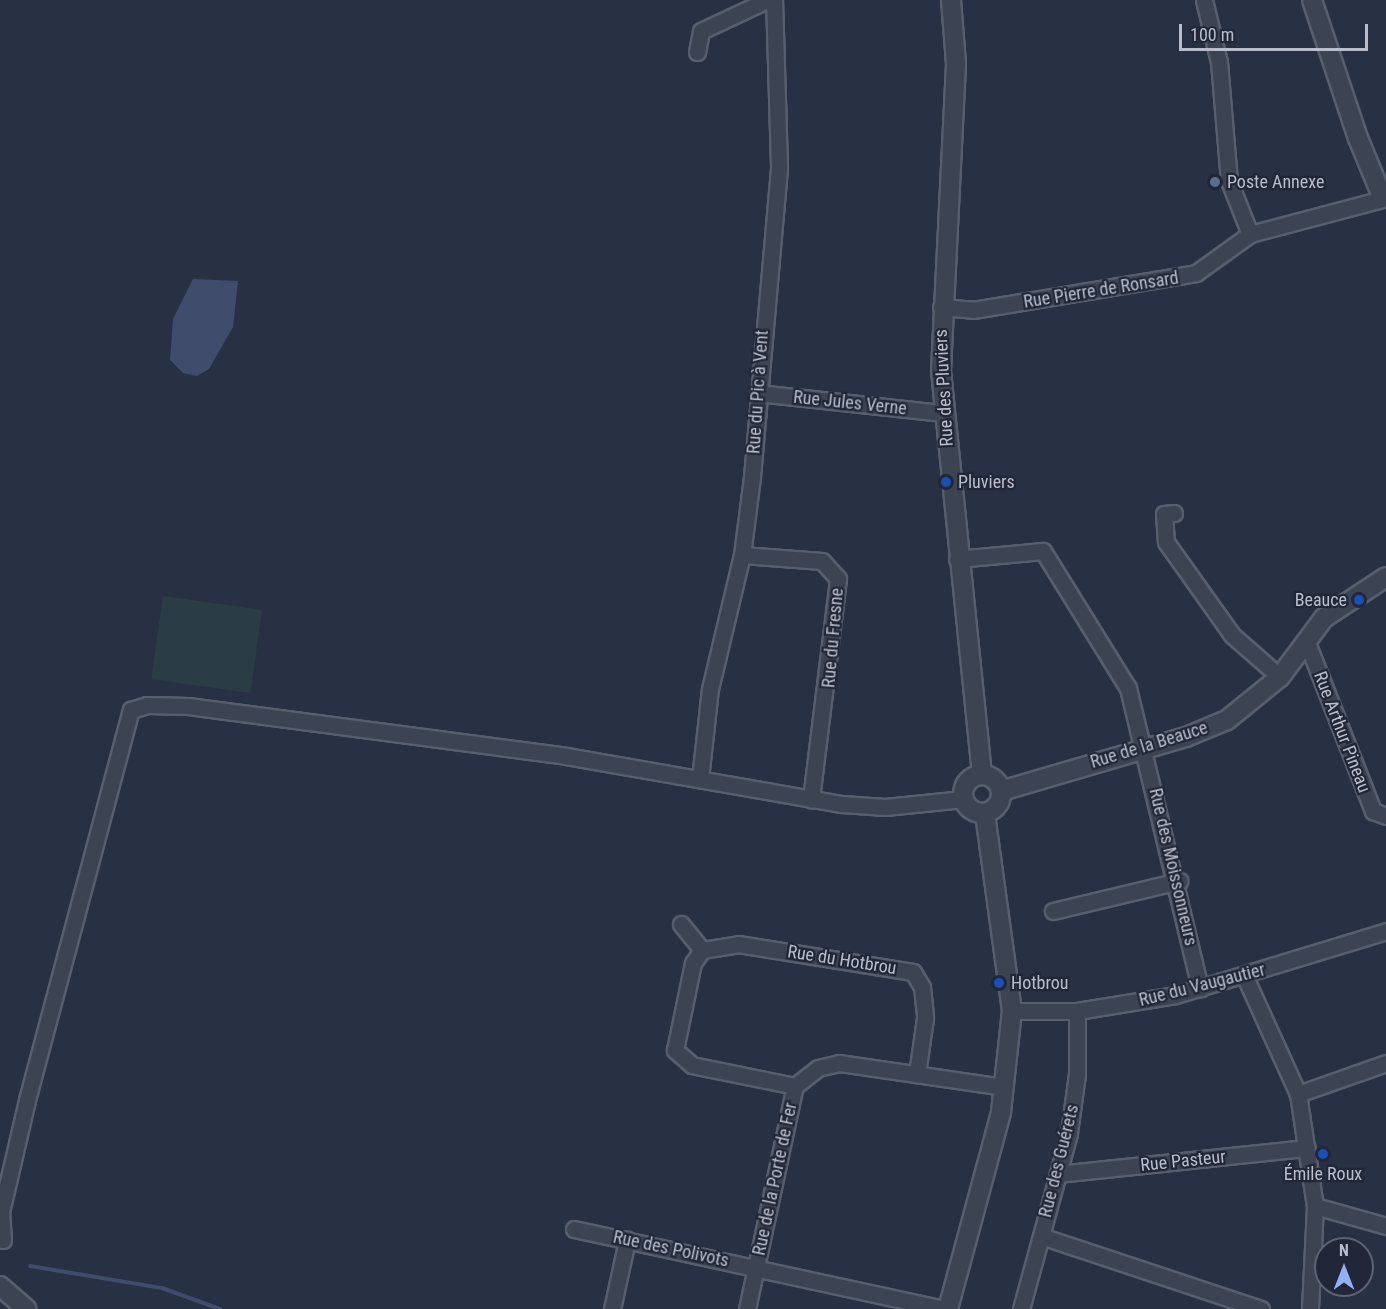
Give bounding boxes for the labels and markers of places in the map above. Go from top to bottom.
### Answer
place label: Poste Annexe [1227,171,1324,193]
marker: Poste Annexe [1208,175,1222,189]
place label: Pluviers [958,471,1015,493]
marker: Pluviers [939,475,953,489]
place label: Beauce [1295,589,1347,611]
marker: Beauce [1352,593,1366,607]
place label: Hotbrou [1011,972,1068,994]
marker: Hotbrou [992,976,1006,990]
marker: Émile Roux [1316,1147,1330,1161]
place label: Émile Roux [1284,1163,1362,1185]

